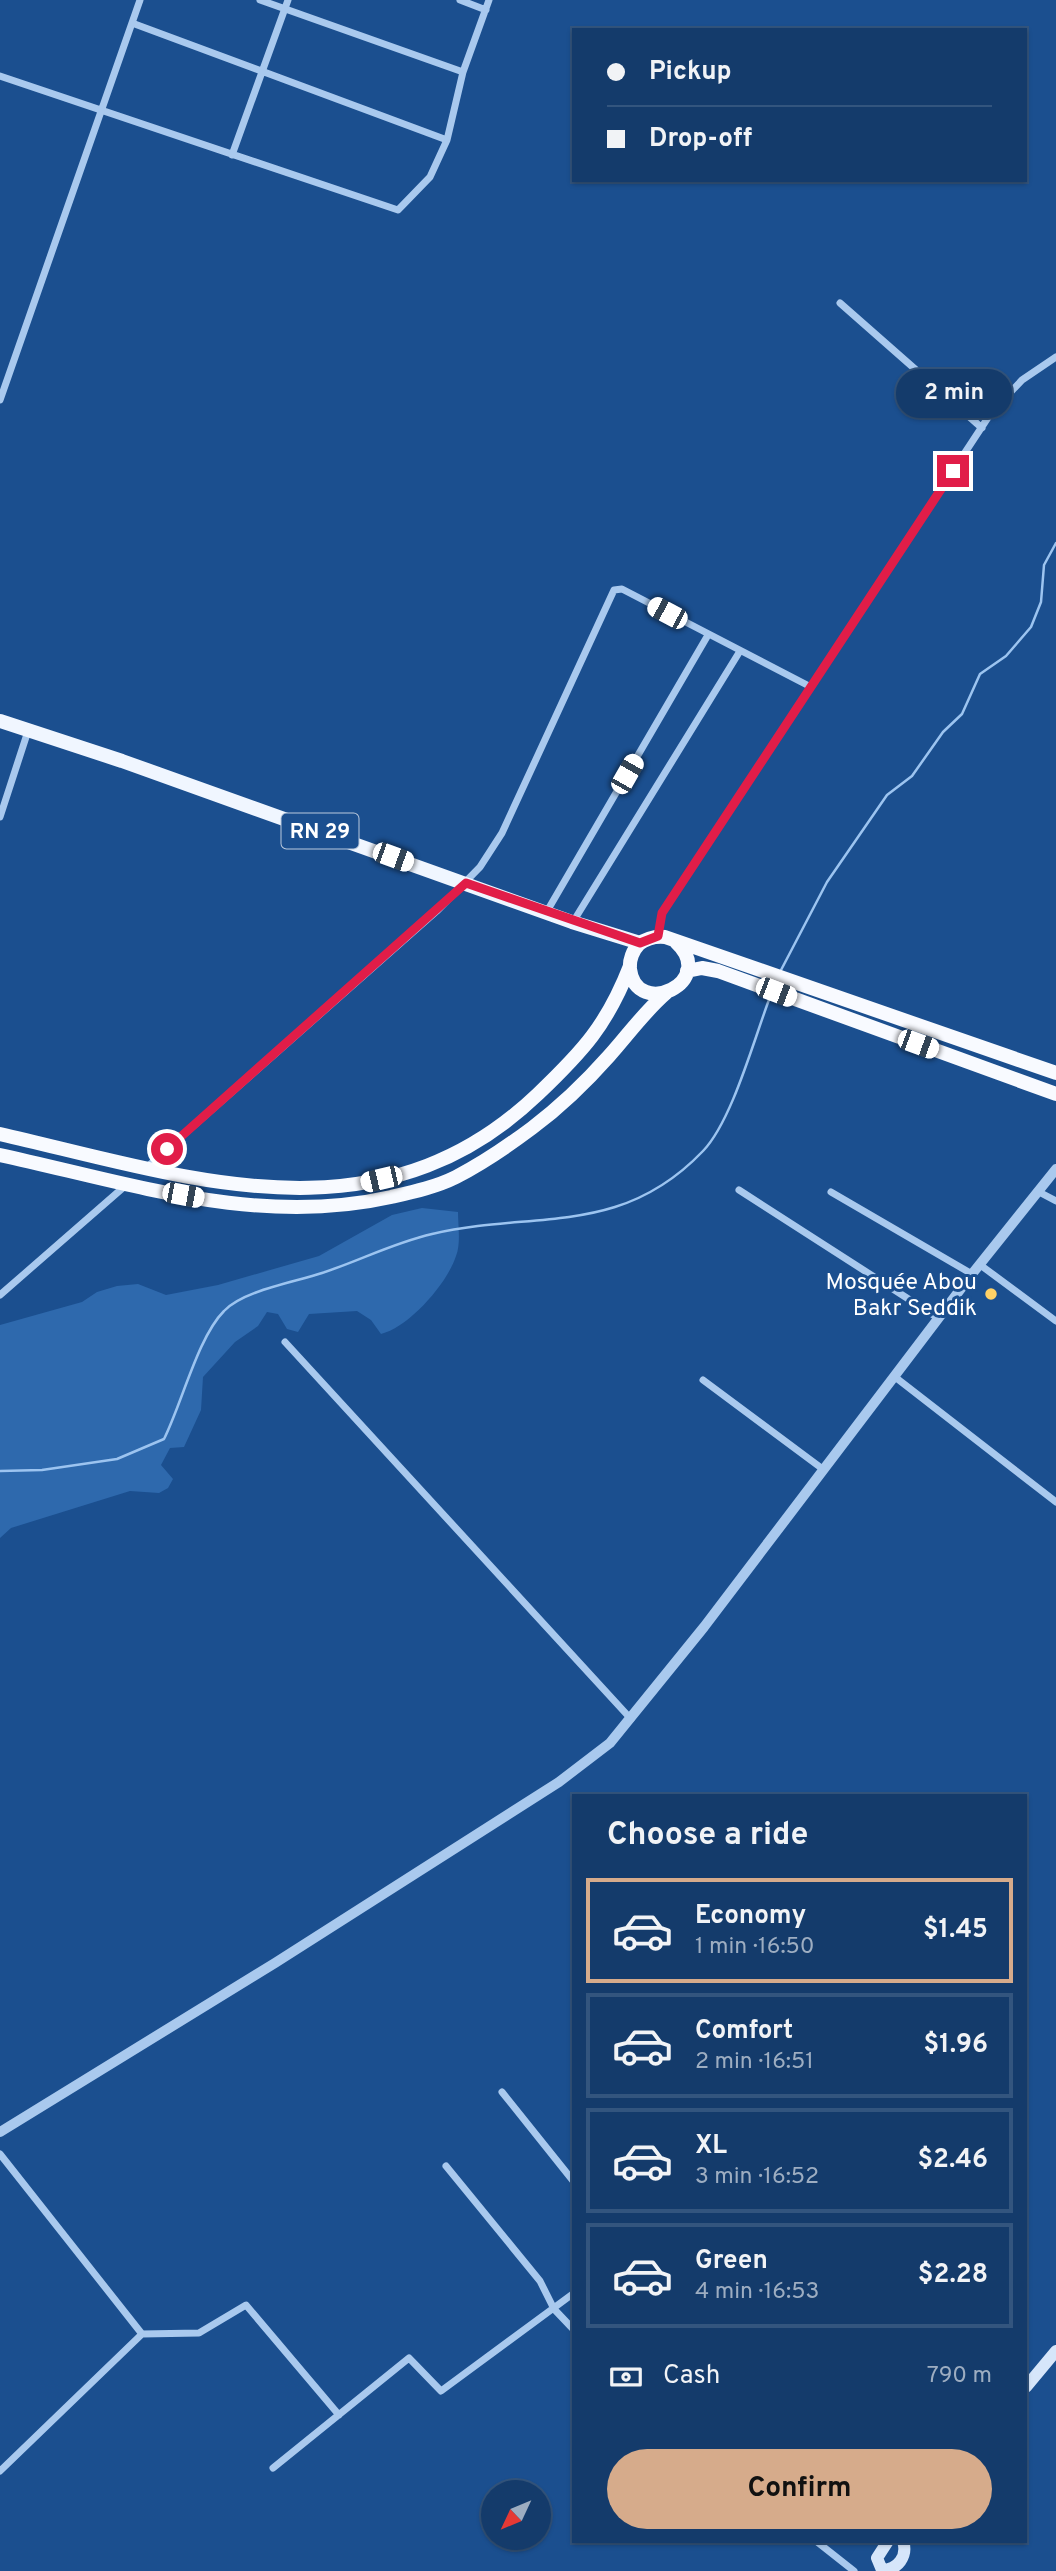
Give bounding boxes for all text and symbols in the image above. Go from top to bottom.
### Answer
text: Pickup [649,56,732,89]
text: Drop-off [649,123,752,156]
callout: 2 min [895,370,1011,419]
text: 2 min [924,379,984,408]
route end [937,455,969,487]
car [644,594,691,632]
car [608,751,647,797]
road number: RN 29 [282,814,358,848]
car [370,840,417,874]
car [753,975,800,1009]
car [895,1027,942,1061]
route start [151,1133,183,1165]
car [359,1164,404,1194]
car [161,1181,206,1209]
place label: Mosquée Abou Bakr Seddik [826,1269,977,1324]
marker: Mosquée Abou Bakr Seddik [983,1286,999,1302]
text: Choose a ride [607,1816,808,1856]
icon: car [611,1899,674,1962]
text: Economy [695,1900,806,1933]
text: $1.45 [923,1914,988,1947]
text: 1 min · 16:50 [695,1933,815,1962]
icon: car [611,2014,674,2077]
text: Comfort [695,2015,793,2048]
text: $1.96 [924,2029,988,2062]
text: 2 min · 16:51 [695,2048,814,2077]
icon: car [611,2129,674,2192]
text: XL [695,2130,727,2163]
text: $2.46 [917,2144,988,2177]
text: 3 min · 16:52 [695,2163,819,2192]
icon: car [611,2244,674,2307]
text: Green [695,2245,768,2278]
text: $2.28 [918,2259,988,2292]
text: 4 min · 16:53 [695,2278,819,2307]
icon: cash [607,2358,645,2396]
text: Cash [663,2360,720,2393]
text: 790 m [927,2362,992,2391]
button: Confirm [607,2449,992,2529]
north arrow [481,2480,551,2550]
map controls [481,2480,551,2550]

